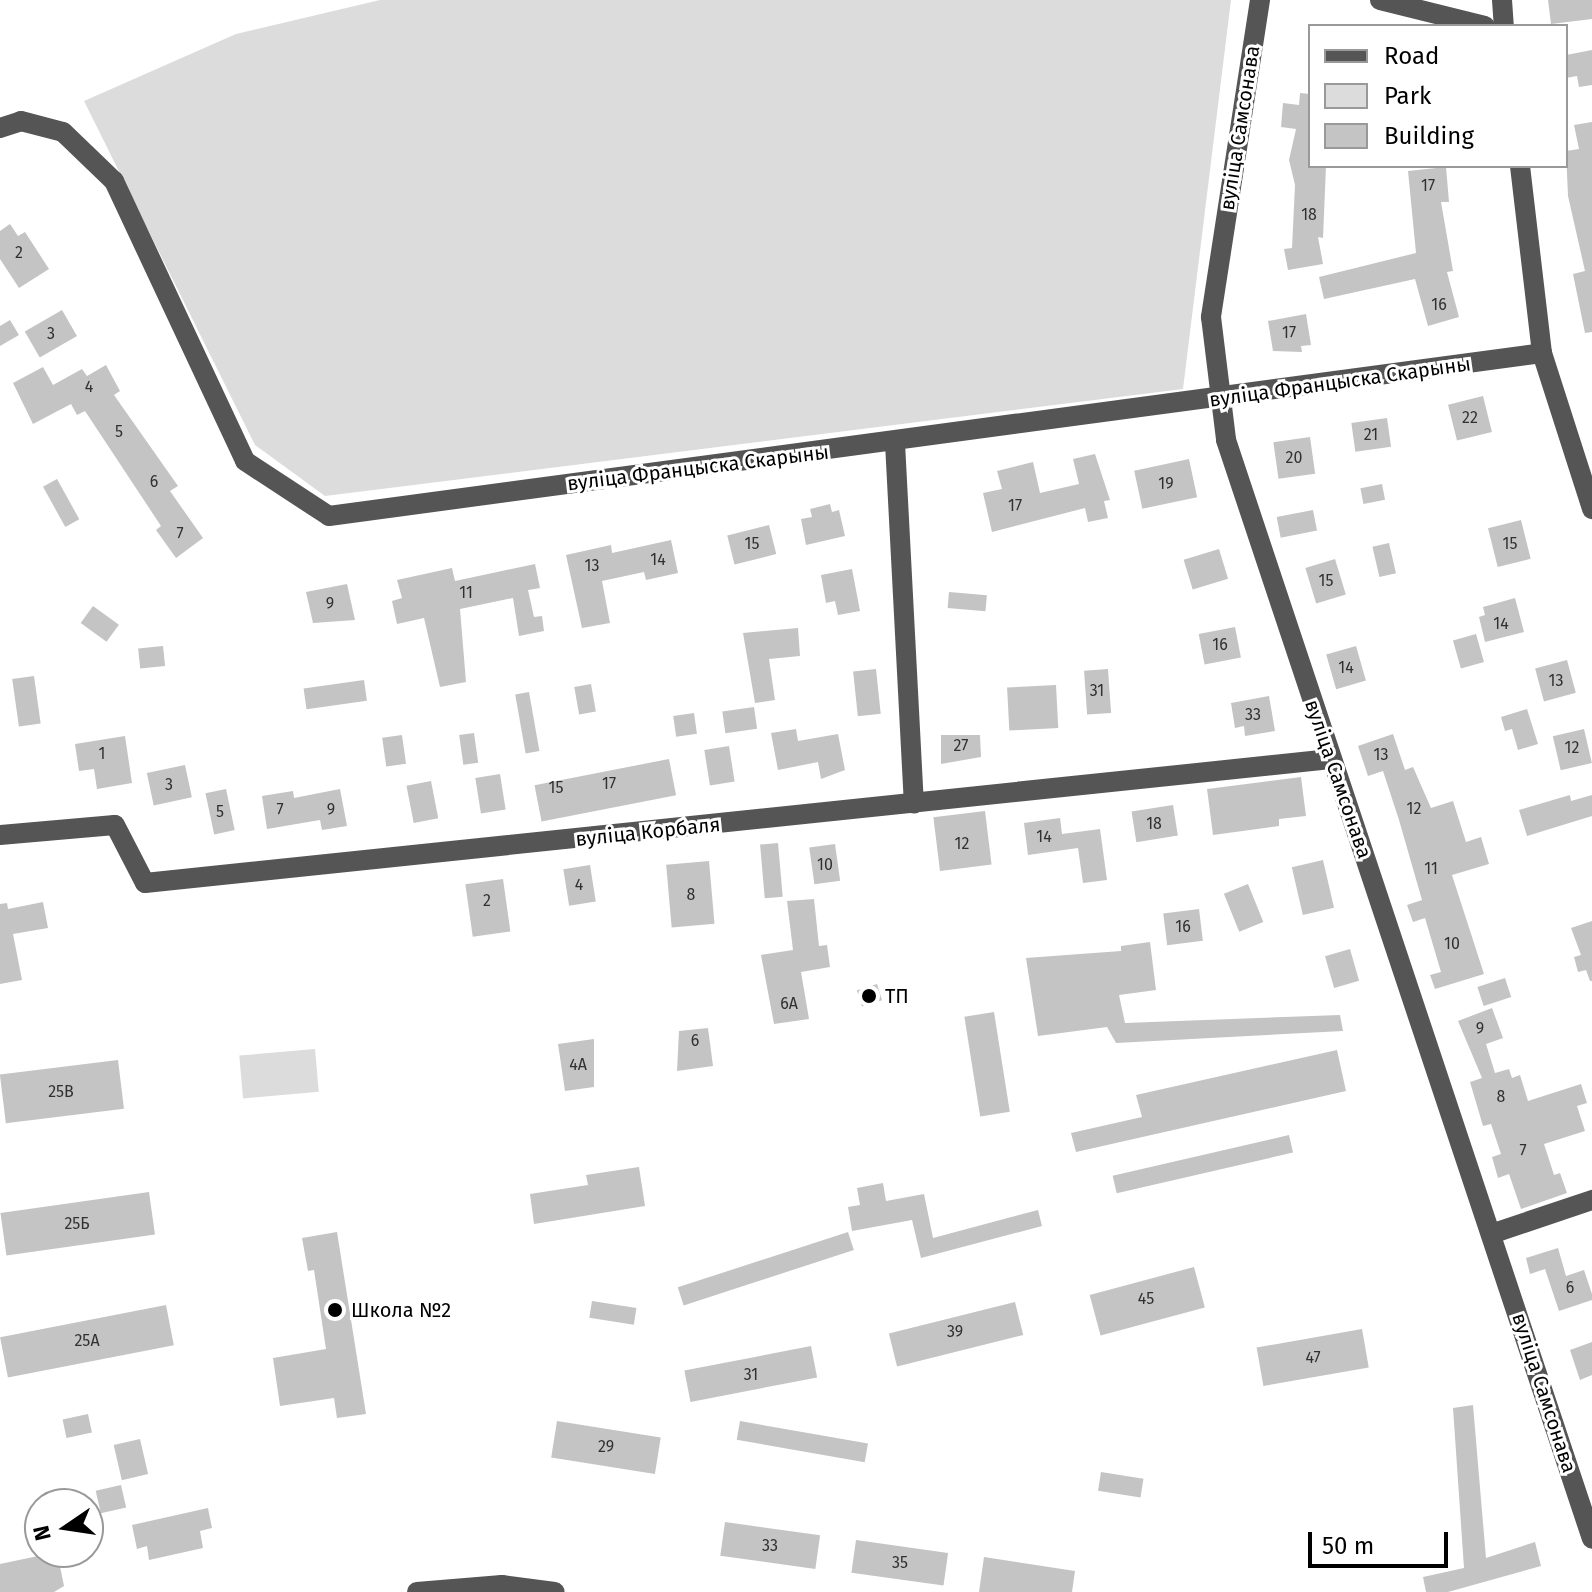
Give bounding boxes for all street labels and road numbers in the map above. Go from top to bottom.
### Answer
street label: вуліца Самсонава [1215,44,1265,212]
street label: вуліца Францыска Скарыны [1208,352,1472,412]
street label: вуліца Францыска Скарыны [566,440,830,496]
street label: вуліца Самсонава [1300,696,1376,862]
street label: вуліца Корбаля [574,812,722,852]
street label: вуліца Самсонава [1507,1310,1581,1476]

